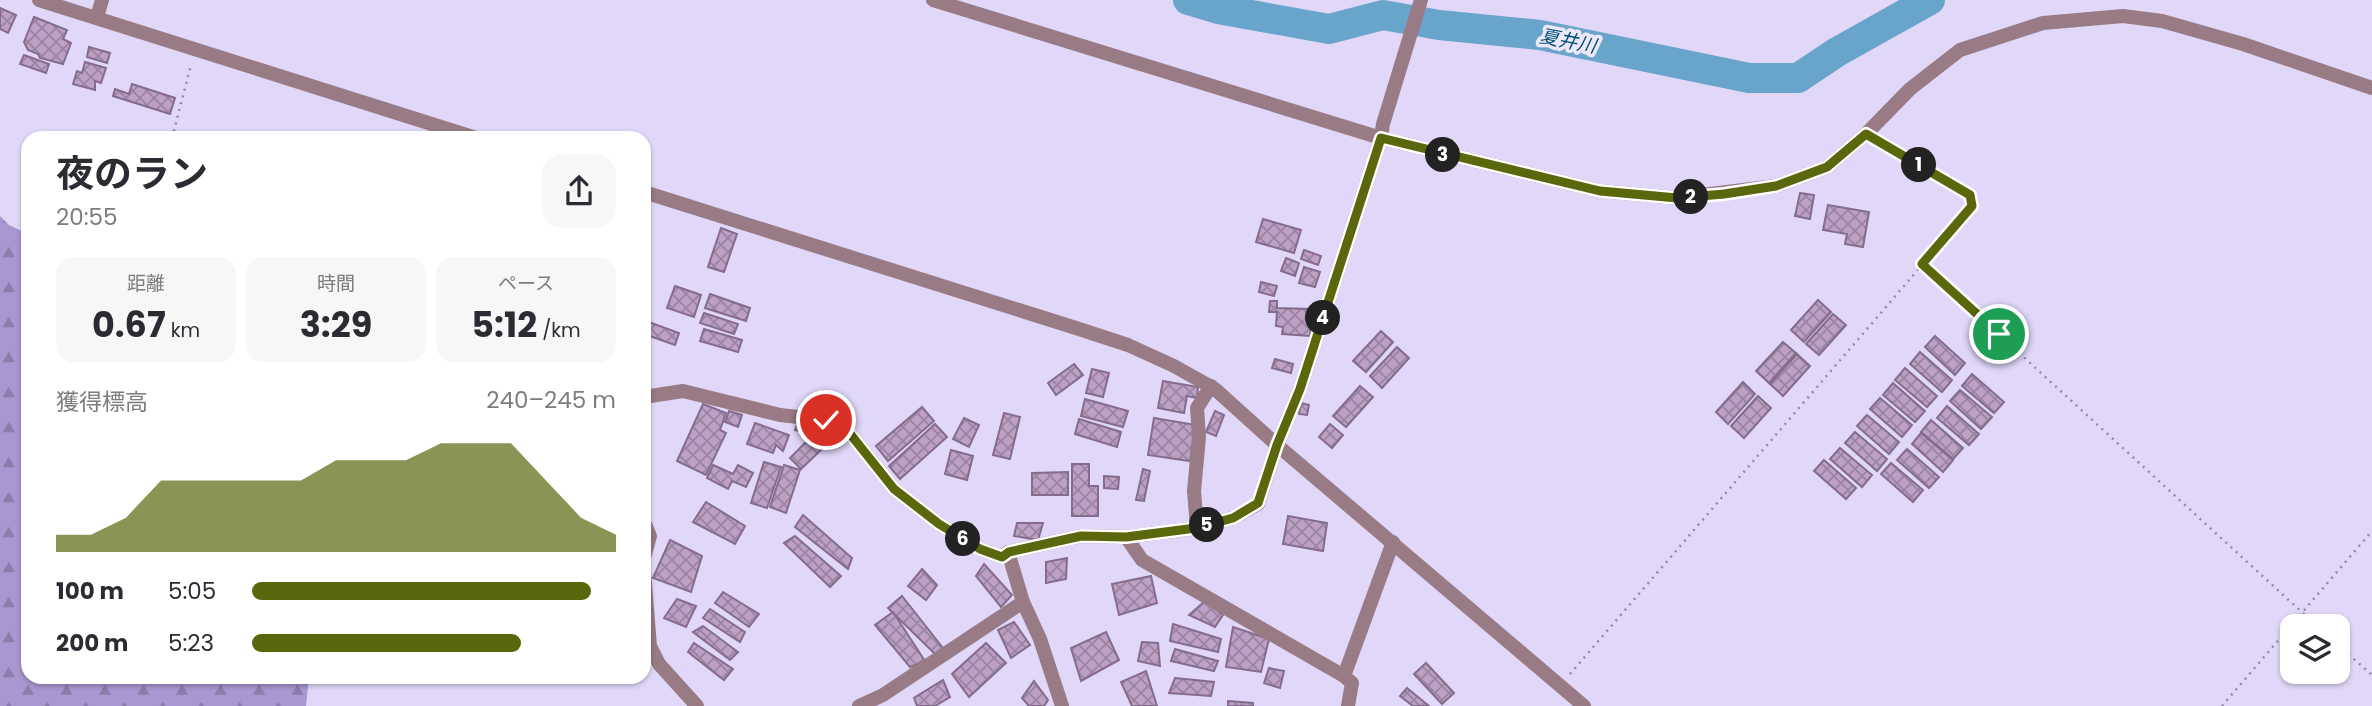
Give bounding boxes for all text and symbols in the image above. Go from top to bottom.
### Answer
water label: 夏井川 [1537,22,1601,60]
pin: 3 [1426,138,1460,172]
text: 3 [1437,141,1448,168]
text: 夜のラン [56,147,208,200]
pin: 1 [1902,148,1937,182]
text: 1 [1915,151,1922,178]
button: share [542,154,616,228]
pin: 2 [1674,180,1708,214]
text: 2 [1685,183,1696,210]
text: 20:55 [56,201,117,233]
text: 距離 [127,270,165,297]
text: 時間 [317,270,355,297]
text: ペース [498,270,554,297]
text: 0.67 [92,300,166,349]
text: 3:29 [300,300,372,349]
text: 5:12 [471,300,537,349]
pin: 4 [1306,300,1340,336]
text: 4 [1316,304,1329,331]
pin [1969,304,2029,364]
icon: arrive [1980,315,2018,353]
text: km [166,317,200,344]
text: /km [537,317,581,344]
text: 240–245 m [486,384,616,416]
text: 獲得標高 [56,386,148,418]
pin [796,390,856,450]
icon: check [807,401,845,439]
pin: 5 [1190,508,1224,542]
text: 5 [1200,511,1213,538]
pin: 6 [946,522,981,556]
text: 6 [956,525,969,552]
text: 100 m [56,575,124,607]
text: 5:05 [168,575,216,607]
map controls [2280,614,2350,684]
button: layers [2280,614,2350,684]
text: 200 m [56,627,128,659]
text: 5:23 [168,627,214,659]

